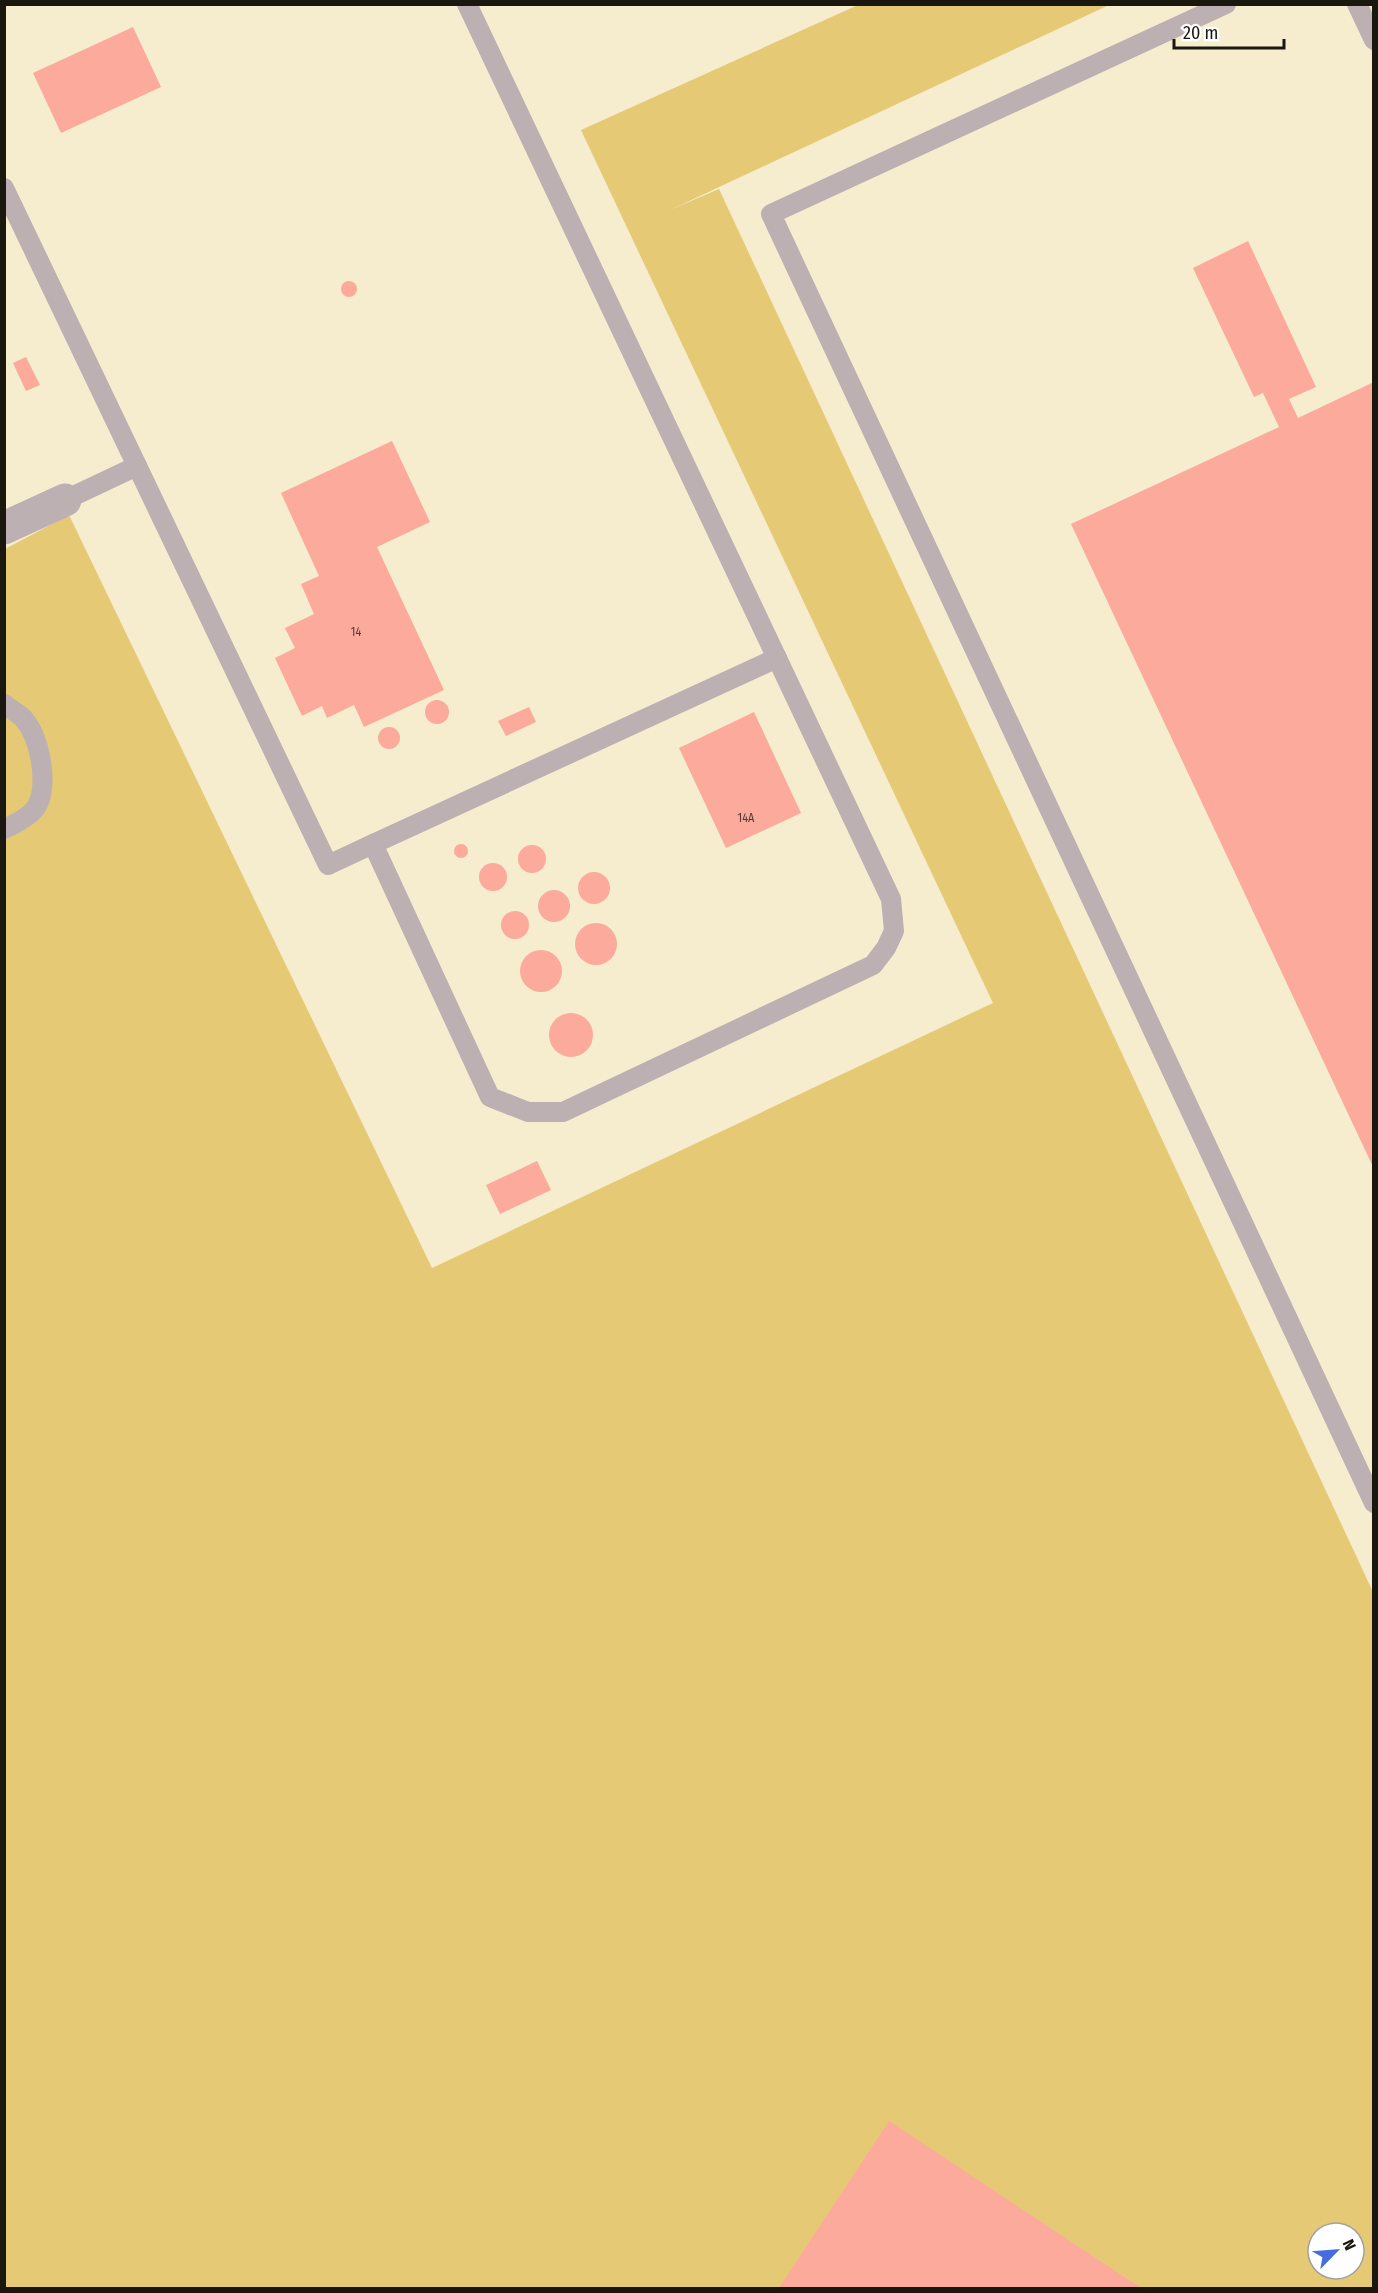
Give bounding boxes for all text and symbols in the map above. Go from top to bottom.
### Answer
scale bar [1174,12,1284,50]
text: 20 m [1183,22,1218,44]
house number: 14 [351,625,361,639]
house number: 14A [738,811,755,825]
north arrow [1306,2221,1366,2281]
text: N [1339,2237,1360,2253]

